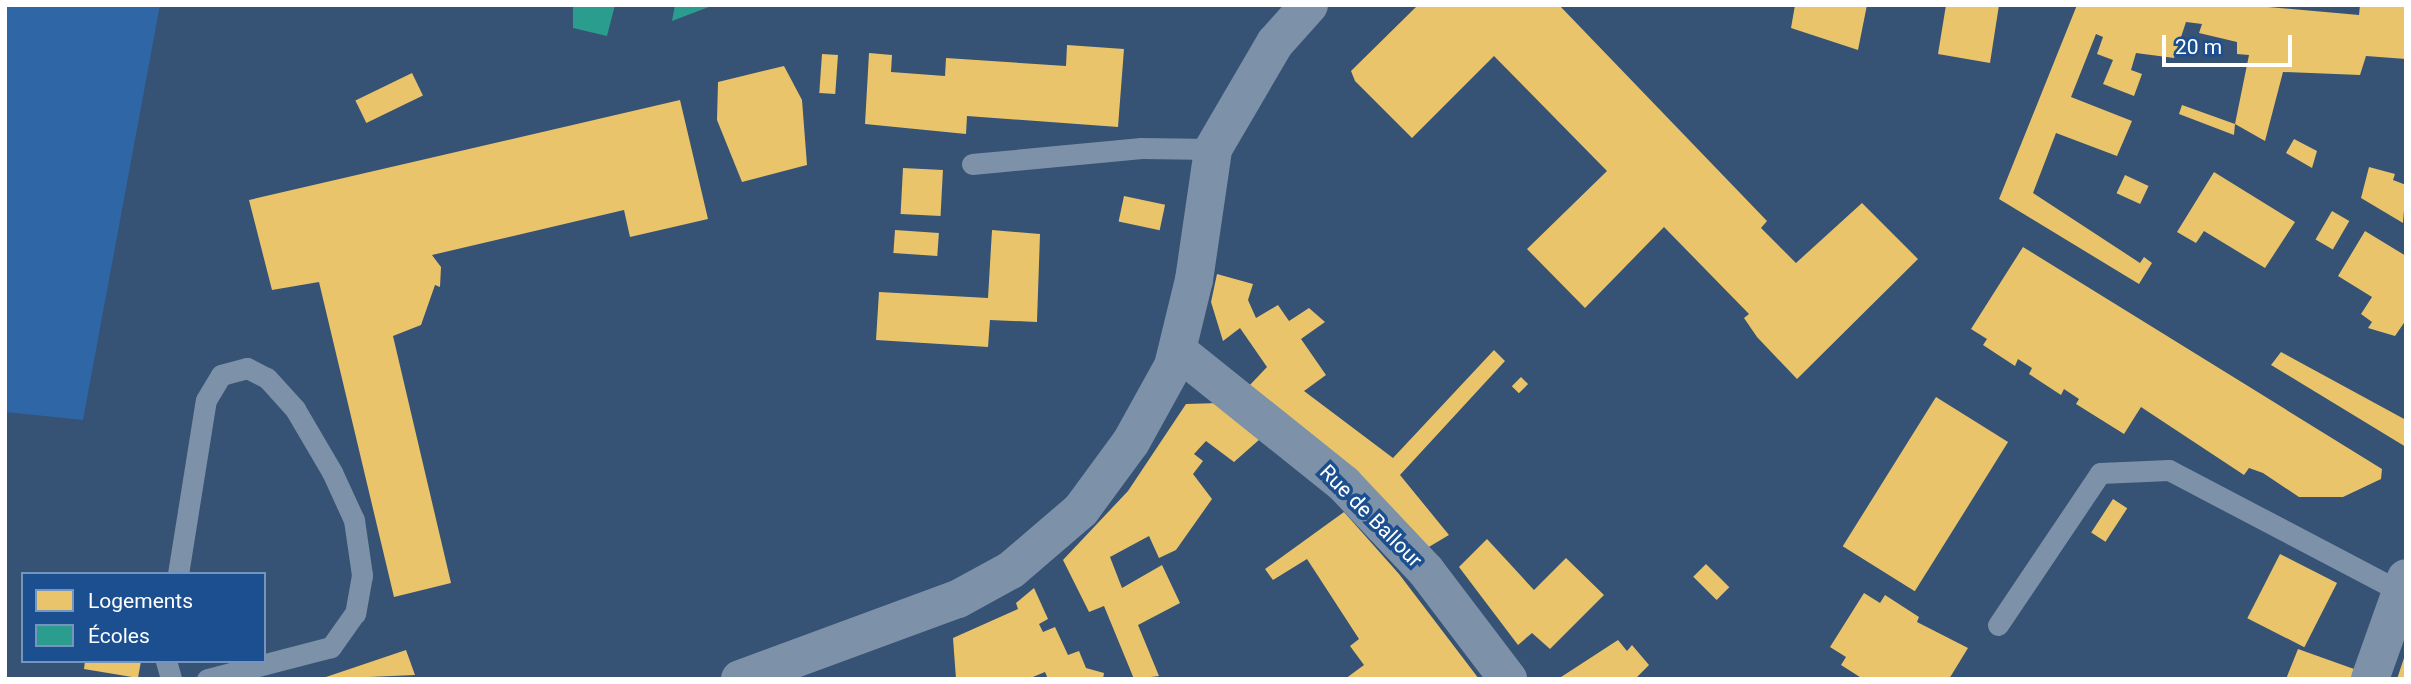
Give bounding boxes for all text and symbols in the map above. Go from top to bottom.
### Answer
scale bar [2166,21,2296,65]
text: 20 m [2175,35,2222,59]
street label: Rue de Ballour [1315,460,1427,572]
legend [21,572,266,663]
text: Logements [88,589,193,613]
text: Écoles [88,624,150,648]

